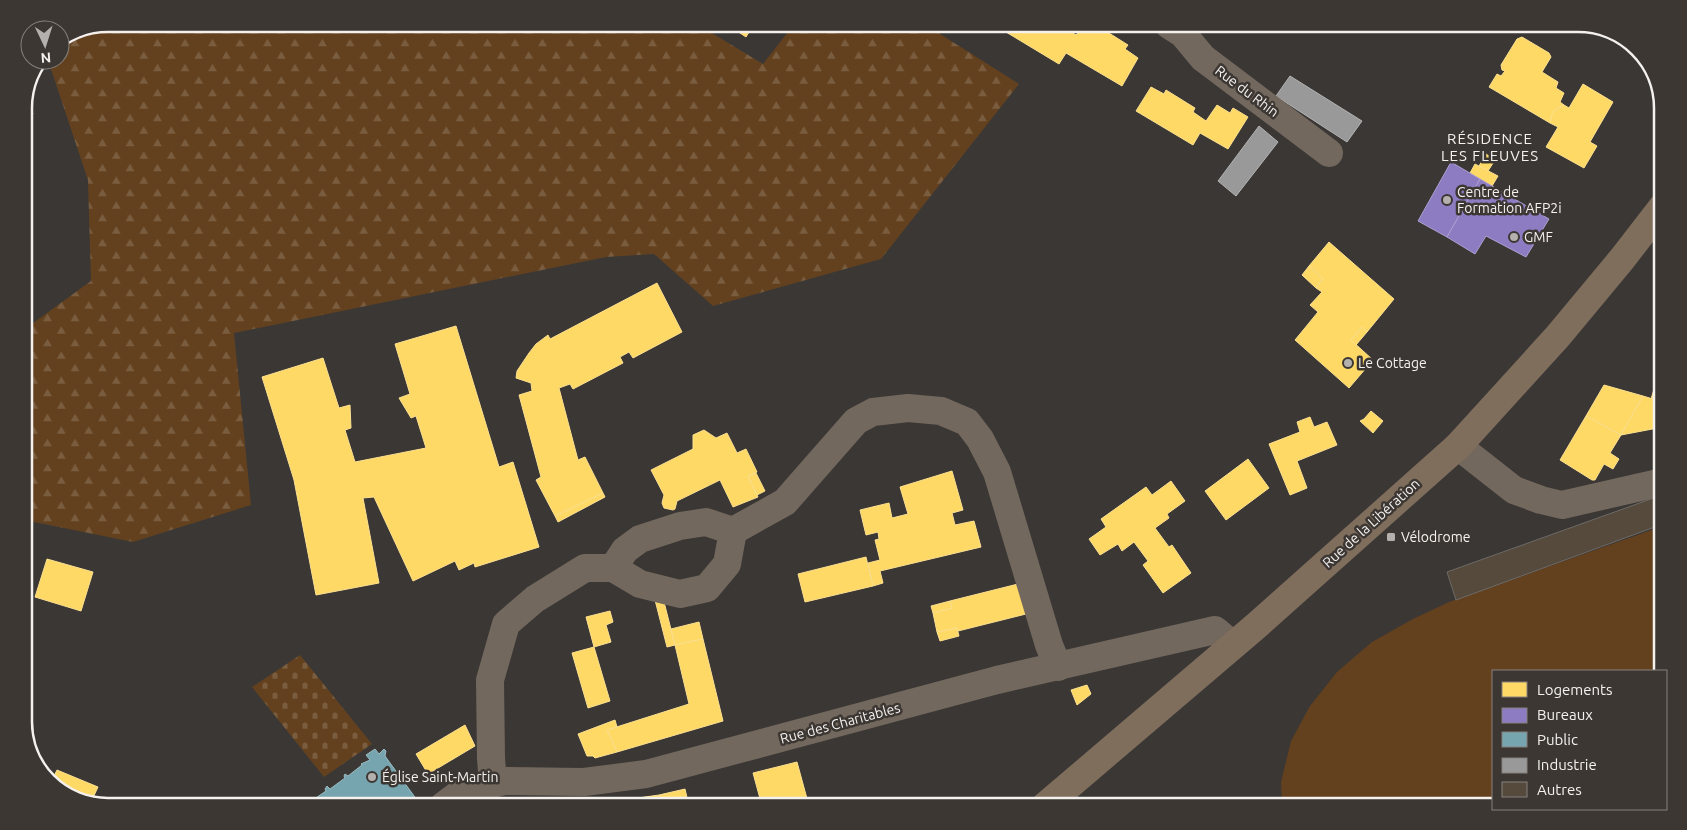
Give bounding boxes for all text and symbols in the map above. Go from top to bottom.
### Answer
north arrow [20,20,70,70]
text: N [40,50,52,66]
street label: Rue du Rhin [1212,62,1282,120]
district label: RÉSIDENCE LES FLEUVES [1441,130,1539,164]
place label: Centre de Formation AFP2i [1457,184,1562,216]
marker: Centre de Formation AFP2i [1441,194,1453,206]
place label: GMF [1524,229,1553,245]
marker: GMF [1508,231,1520,243]
place label: Le Cottage [1358,355,1427,371]
marker: Le Cottage [1342,357,1354,369]
street label: Rue de la Libération [1319,475,1423,571]
place label: Vélodrome [1401,529,1470,545]
marker: Vélodrome [1385,531,1397,543]
legend [1492,670,1667,810]
text: Logements [1537,681,1613,698]
street label: Rue des Charitables [778,699,902,747]
text: Bureaux [1537,706,1593,723]
text: Public [1537,731,1578,748]
text: Industrie [1537,756,1597,773]
place label: Église Saint-Martin [382,768,499,785]
marker: Église Saint-Martin [366,771,378,783]
text: Autres [1537,781,1582,798]

